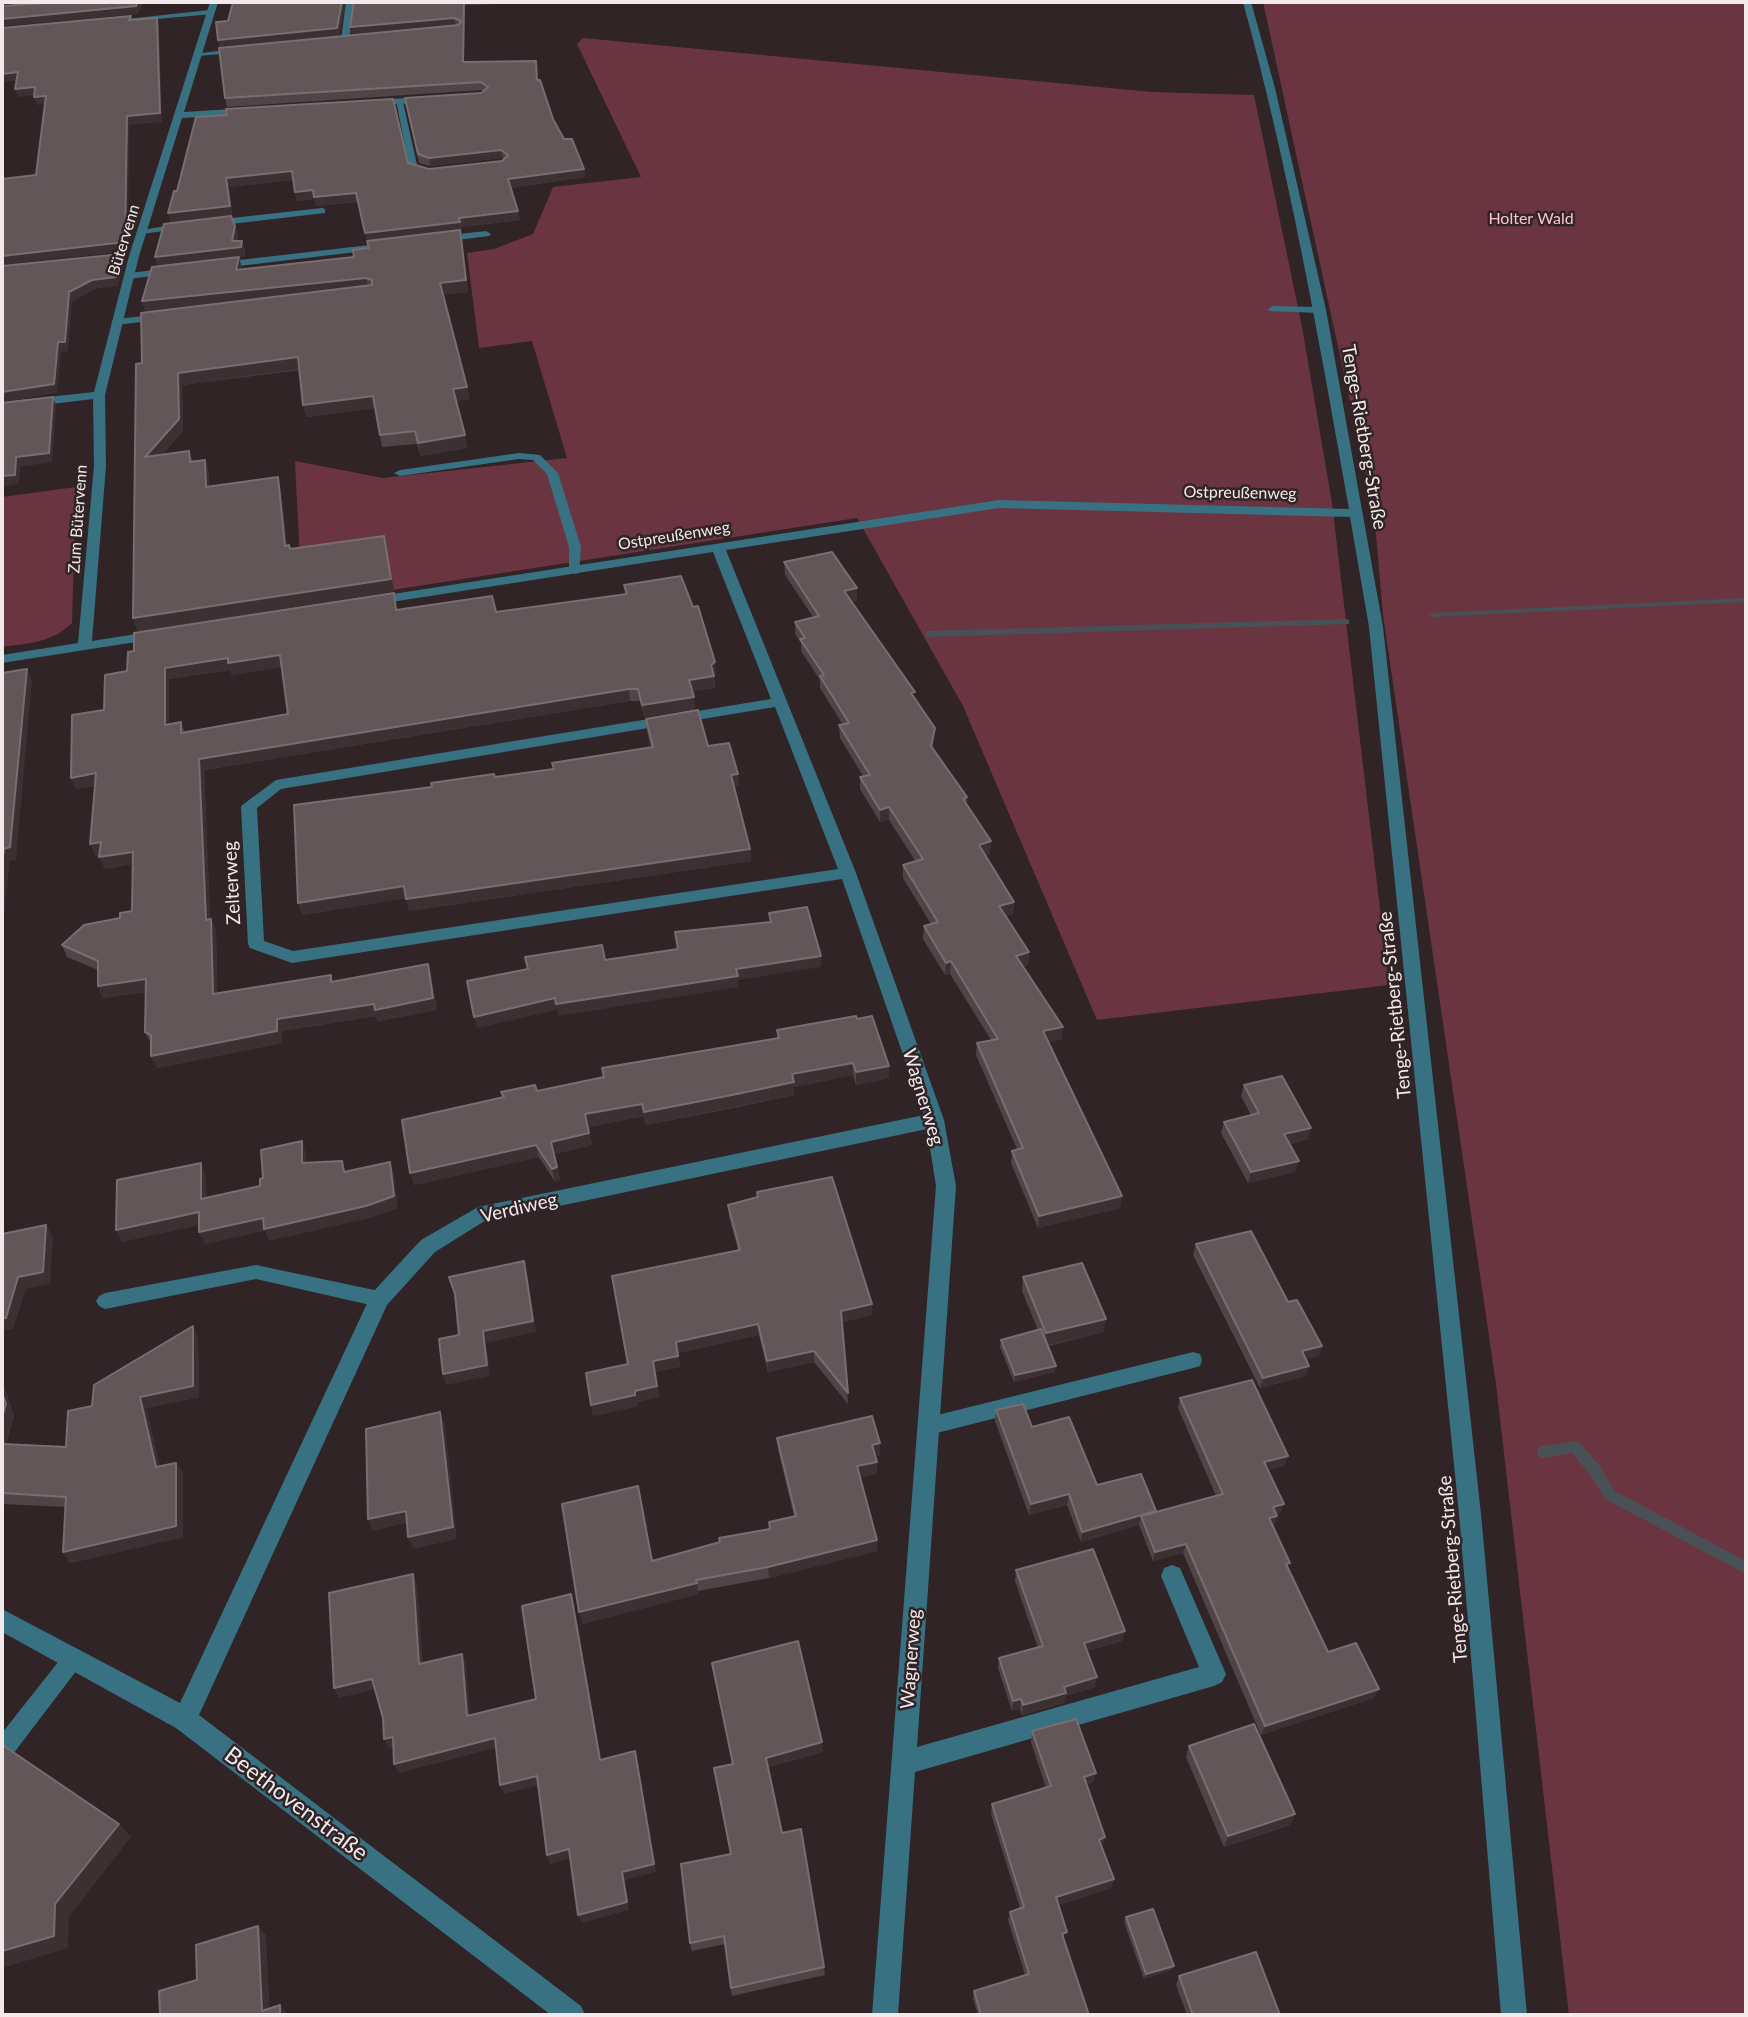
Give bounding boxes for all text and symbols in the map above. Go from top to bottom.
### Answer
street label: Bütervenn [104,202,144,278]
park label: Holter Wald [1488,209,1574,229]
street label: Tenge-Rietberg-Straße [1336,343,1392,531]
street label: Zum Bütervenn [65,464,91,574]
street label: Ostpreußenweg [1183,482,1297,504]
street label: Ostpreußenweg [617,518,731,554]
street label: Zelterweg [218,841,246,925]
street label: Tenge-Rietberg-Straße [1374,910,1416,1100]
street label: Wagnerweg [897,1046,949,1148]
street label: Verdiweg [478,1188,560,1228]
street label: Tenge-Rietberg-Straße [1433,1475,1473,1663]
street label: Wagnerweg [896,1608,926,1710]
street label: Beethovenstraße [219,1741,373,1867]

